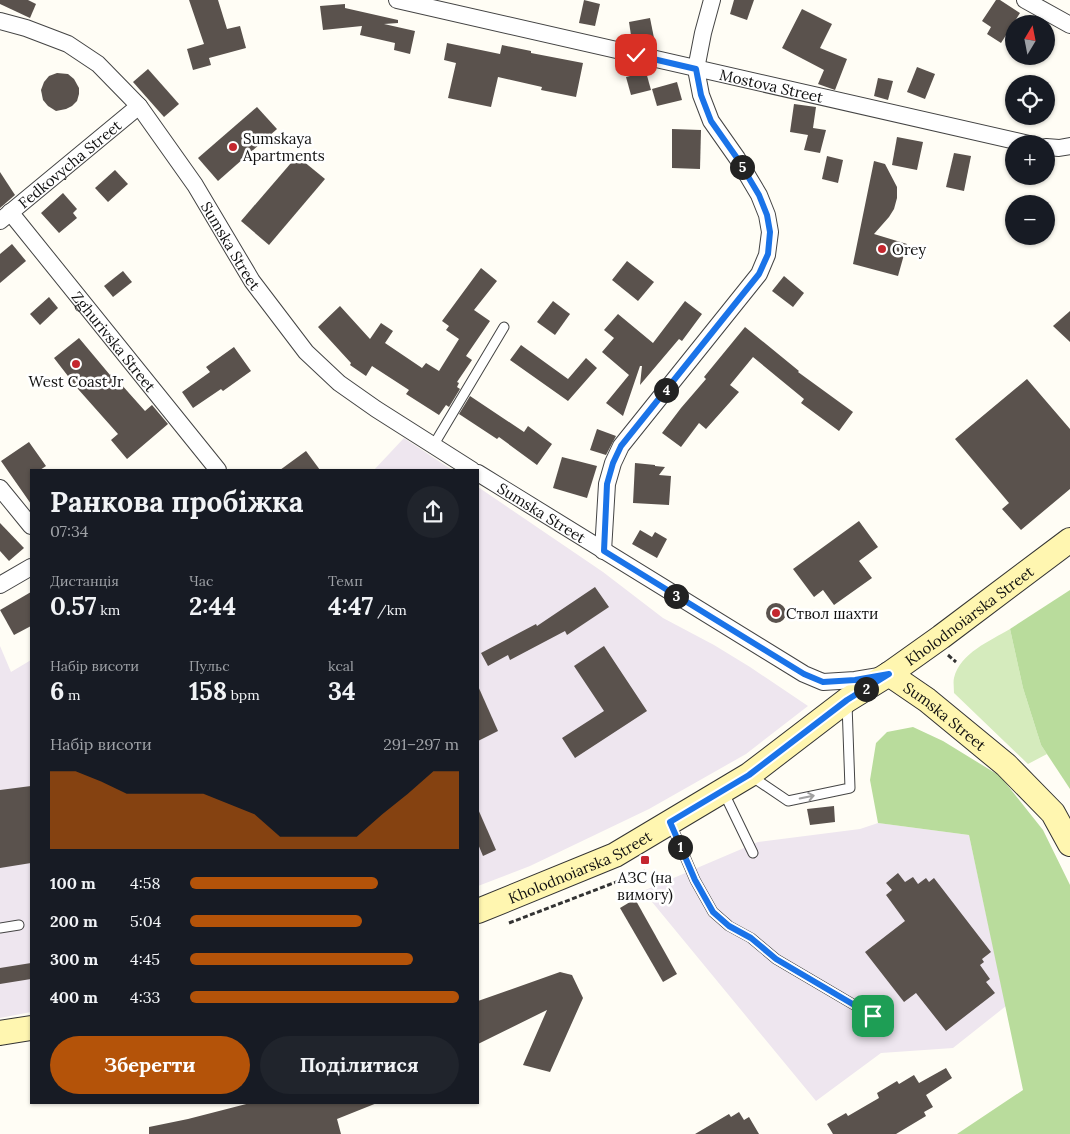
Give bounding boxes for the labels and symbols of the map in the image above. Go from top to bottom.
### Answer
north arrow [1005,15,1055,65]
pin [615,34,657,76]
street label: Mostova Street [718,64,825,106]
street label: Fedkovycha Street [14,115,125,212]
place label: Sumskaya Apartments [242,129,325,165]
marker: Sumskaya Apartments [227,141,239,153]
pin: 5 [730,154,754,180]
street label: Sumska Street [197,198,265,294]
place label: Orey [892,240,926,259]
marker: Orey [876,243,888,255]
street label: Zghurivska Street [68,287,160,395]
marker: West Coast Jr [70,358,82,370]
place label: West Coast Jr [29,372,124,391]
pin: 4 [654,378,678,402]
street label: Sumska Street [494,478,590,547]
street label: Kholodnoiarska Street [901,561,1037,669]
pin: 3 [664,584,688,608]
place label: Ствол шахти [786,604,878,623]
marker: Ствол шахти [770,607,782,619]
pin: 2 [854,676,878,702]
street label: Sumska Street [900,677,990,754]
one-way arrow [798,792,814,801]
street label: Kholodnoiarska Street [505,826,655,907]
pin: 1 [668,834,692,860]
marker: АЗС (на вимогу) [639,854,651,866]
place label: АЗС (на вимогу) [617,868,673,905]
pin [852,995,894,1037]

